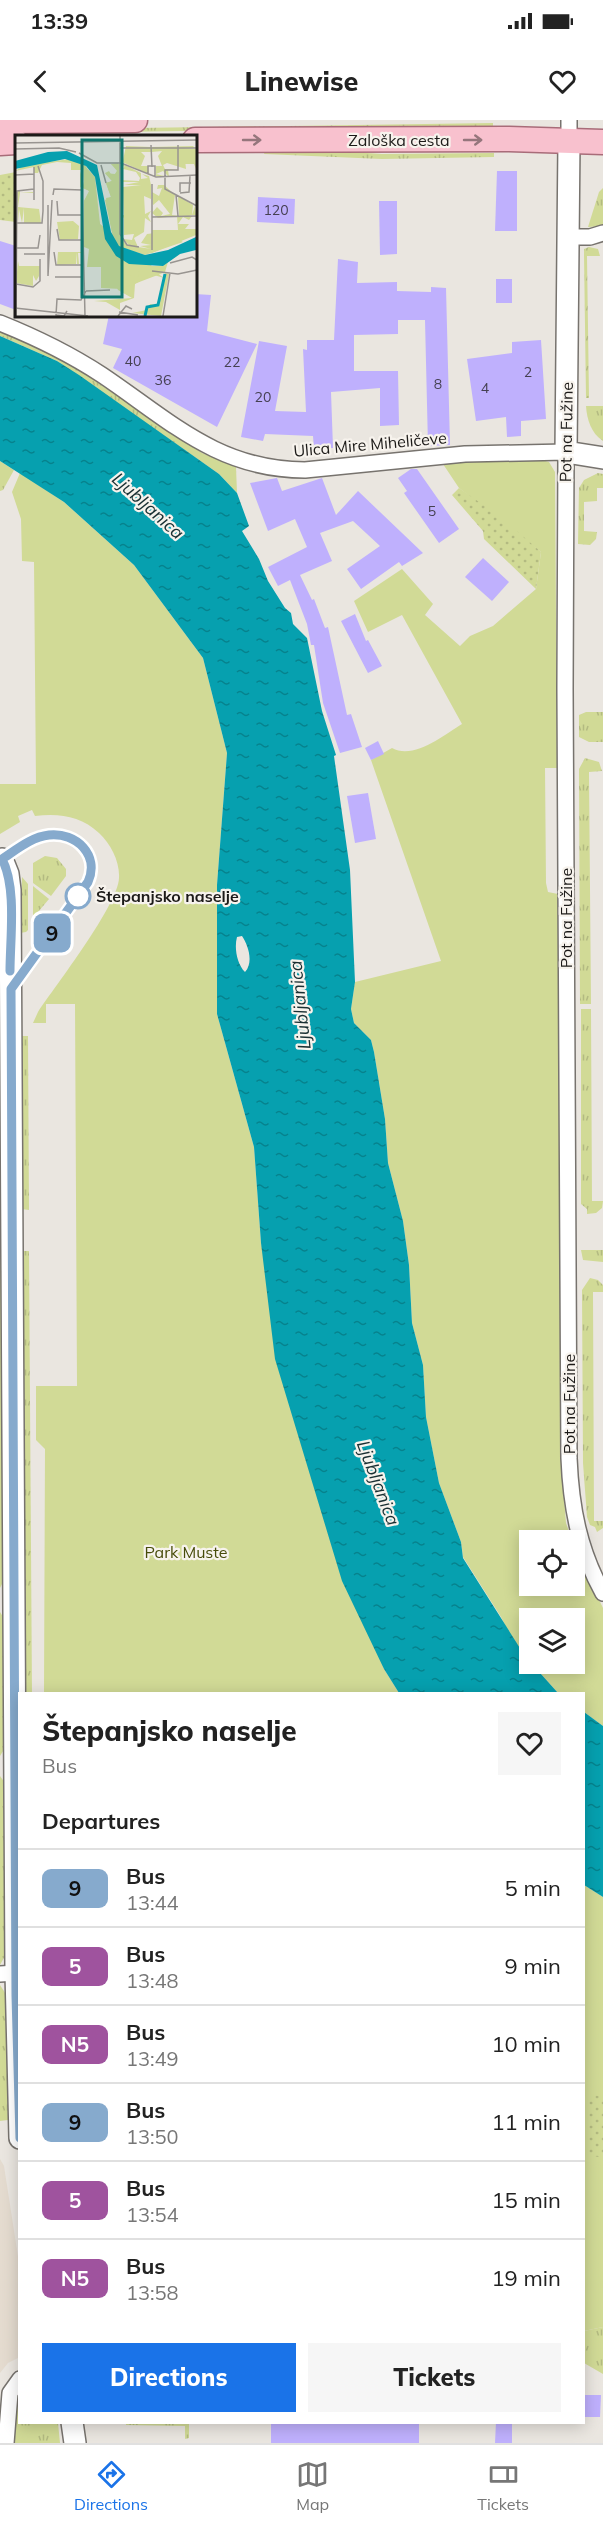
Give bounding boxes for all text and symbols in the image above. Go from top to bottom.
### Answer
text: 13:39 [30,7,88,35]
text: Linewise [245,64,358,98]
icon: back [24,65,57,98]
icon: heart [546,65,579,98]
street label: Zaloška cesta [348,130,450,150]
one-way arrow [242,134,262,146]
one-way arrow [463,134,483,146]
inset map [15,135,196,316]
house number: 120 [263,201,289,219]
house number: 40 [125,352,141,370]
house number: 22 [224,353,240,371]
house number: 2 [524,363,532,381]
house number: 36 [155,371,171,389]
house number: 8 [434,375,442,393]
house number: 4 [481,379,490,397]
street label: Pot na Fužine [555,382,577,482]
house number: 20 [255,388,271,406]
street label: Ulica Mire Miheličeve [293,427,447,461]
water label: Ljubljanica [108,467,189,544]
house number: 5 [428,502,436,520]
street label: Pot na Fužine [556,868,576,968]
marker: Štepanjsko naselje [65,883,91,909]
place label: Štepanjsko naselje [96,886,239,906]
line badge: 9 [32,914,72,952]
text: 9 [46,920,58,946]
water label: Ljubljanica [283,959,316,1051]
street label: Pot na Fužine [559,1354,579,1454]
water label: Ljubljanica [352,1437,405,1529]
map controls [519,1530,585,1674]
button: locate [519,1530,585,1596]
park label: Park Muste [145,1542,227,1562]
button: layers [519,1608,585,1674]
button: heart [498,1712,561,1775]
text: Štepanjsko naselje [42,1713,297,1748]
text: Bus [42,1753,77,1778]
text: Departures [42,1807,160,1835]
text: Bus [126,1862,165,1890]
text: 5 min [505,1874,561,1902]
text: 9 [69,1875,81,1901]
text: 13:44 [126,1890,179,1915]
text: Bus [126,1940,165,1968]
text: 9 min [505,1952,561,1980]
text: 5 [69,1953,81,1979]
text: 13:48 [126,1968,179,1993]
text: Bus [126,2018,165,2046]
text: 10 min [491,2030,561,2058]
text: N5 [61,2031,89,2057]
text: 13:49 [126,2046,179,2071]
text: Bus [126,2096,165,2124]
text: 11 min [491,2108,561,2136]
text: 9 [69,2109,81,2135]
text: 13:50 [126,2124,179,2149]
text: Bus [126,2174,165,2202]
text: 15 min [491,2186,561,2214]
text: 5 [69,2187,81,2213]
text: 13:54 [126,2202,179,2227]
text: Bus [126,2252,165,2280]
text: 19 min [491,2264,561,2292]
text: N5 [61,2265,89,2291]
text: 13:58 [126,2280,179,2305]
button: Directions [42,2343,296,2412]
button: Tickets [308,2343,561,2412]
tab: Directions [74,2458,148,2514]
tab: Map [296,2458,329,2514]
tab: Tickets [477,2458,529,2514]

